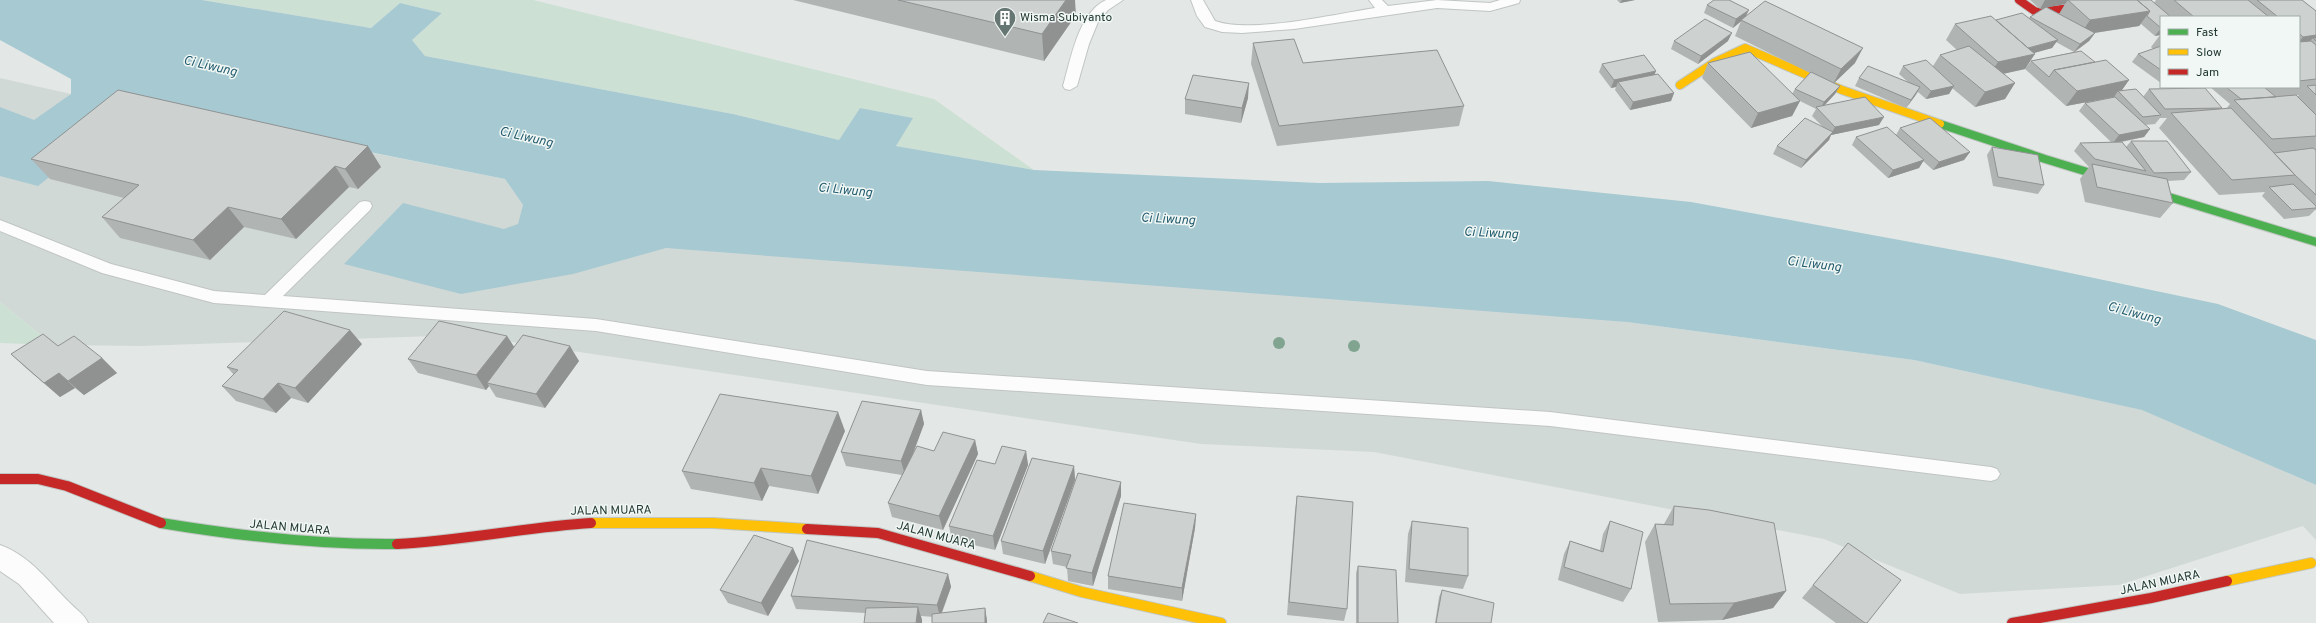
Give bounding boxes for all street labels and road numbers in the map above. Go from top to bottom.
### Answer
street label: JALAN MUARA [570,502,652,520]
street label: JALAN MUARA [249,516,331,540]
street label: JALAN MUARA [895,518,977,554]
street label: JALAN MUARA [2119,567,2201,599]

